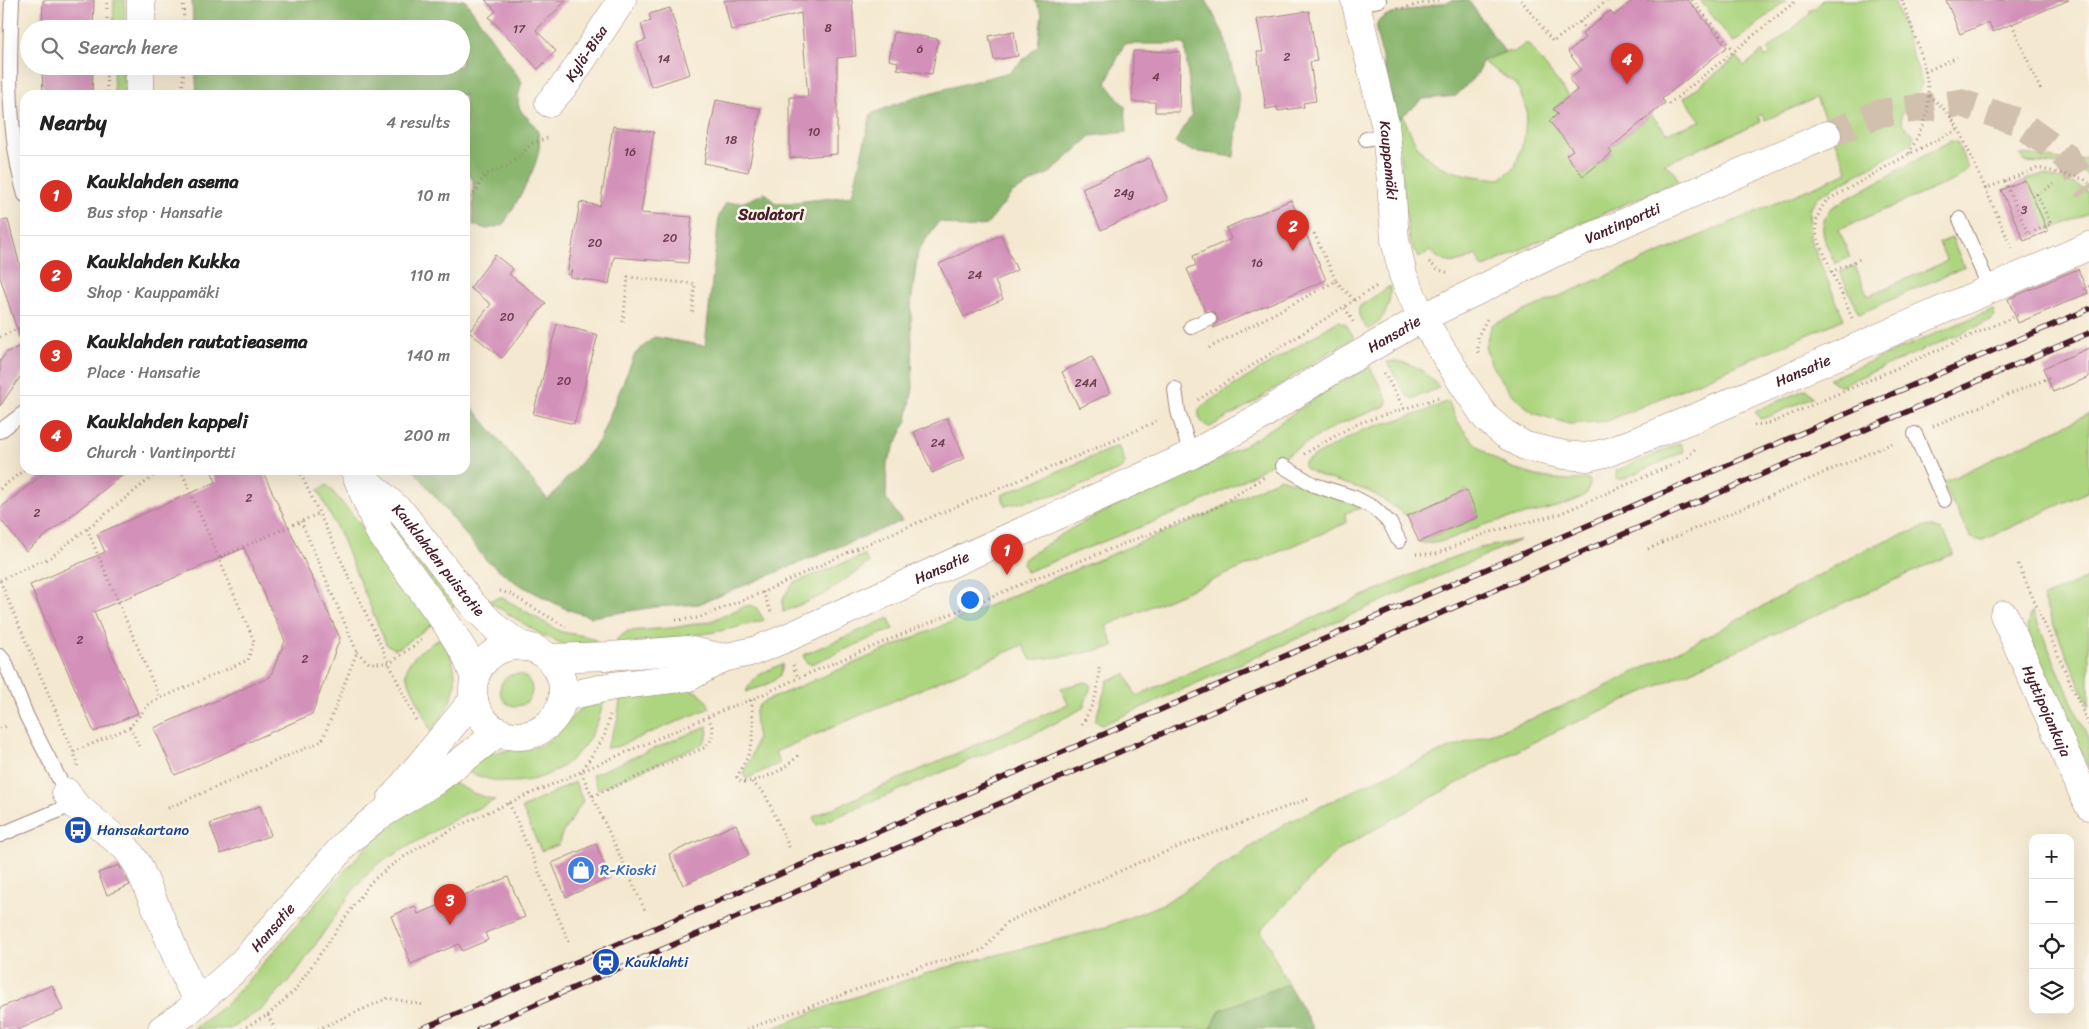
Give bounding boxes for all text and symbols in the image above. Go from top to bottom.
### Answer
house number: 8 [824,17,832,39]
house number: 17 [513,18,526,40]
search box [20,20,470,75]
street label: Kylä-Bisa [558,20,615,87]
text: Search here [78,31,178,64]
icon: search [38,34,66,62]
house number: 6 [917,38,924,60]
pin: 4 [1611,43,1643,84]
house number: 2 [1284,46,1291,68]
house number: 14 [658,48,671,70]
house number: 4 [1152,66,1160,88]
text: Nearby [40,104,106,142]
text: 4 results [386,108,450,137]
street label: Kauppamäki [1372,119,1405,201]
house number: 10 [808,121,821,143]
house number: 18 [725,129,737,151]
house number: 16 [624,141,636,163]
text: Kauklahden asema [87,165,239,198]
text: 1 [53,181,59,210]
text: 10 m [417,181,450,210]
house number: 24g [1114,182,1134,204]
street label: Vantinportti [1581,195,1666,251]
text: Bus stop · Hansatie [87,198,223,227]
house number: 3 [2021,199,2028,221]
district label: Suolatori [737,200,805,229]
pin: 2 [1277,210,1309,251]
house number: 20 [663,227,678,249]
house number: 20 [588,232,603,254]
text: Kauklahden Kukka [87,245,240,278]
house number: 16 [1251,252,1263,274]
text: 2 [51,261,61,290]
text: 110 m [410,261,450,290]
house number: 24 [968,264,983,286]
text: Shop · Kauppamäki [87,278,219,307]
house number: 20 [500,306,515,328]
street label: Hansatie [1362,308,1426,360]
text: Kauklahden rautatieasema [87,325,308,358]
text: 3 [52,341,60,370]
text: 140 m [407,341,450,370]
street label: Hansatie [1771,347,1835,394]
text: Place · Hansatie [87,358,201,387]
house number: 20 [557,370,572,392]
house number: 24A [1075,372,1097,394]
text: Kauklahden kappeli [87,405,248,438]
text: 4 [51,421,61,450]
text: 200 m [404,421,450,450]
house number: 24 [931,432,946,454]
text: Church · Vantinportti [87,438,235,467]
house number: 2 [246,487,253,509]
street label: Kauklahden puistotie [386,497,491,623]
house number: 2 [34,502,41,524]
pin: 1 [991,534,1023,575]
street label: Hansatie [910,544,974,592]
your location [957,587,983,613]
house number: 2 [77,629,84,651]
house number: 2 [302,648,309,670]
street label: Hyttipojankuja [2015,661,2079,762]
bus stop icon: Hansakartano [63,815,93,845]
place label: Hansakartano [97,817,190,843]
map controls [2029,834,2074,1014]
button: + [2029,834,2074,879]
shop icon: R-Kioski [566,855,596,885]
place label: R-Kioski [600,857,657,883]
button: − [2029,879,2074,924]
pin: 3 [434,884,466,925]
street label: Hansatie [244,897,302,958]
button: locate [2029,924,2074,969]
station icon: Kauklahti [591,947,621,977]
place label: Kauklahti [625,949,689,975]
button: layers [2029,969,2074,1014]

